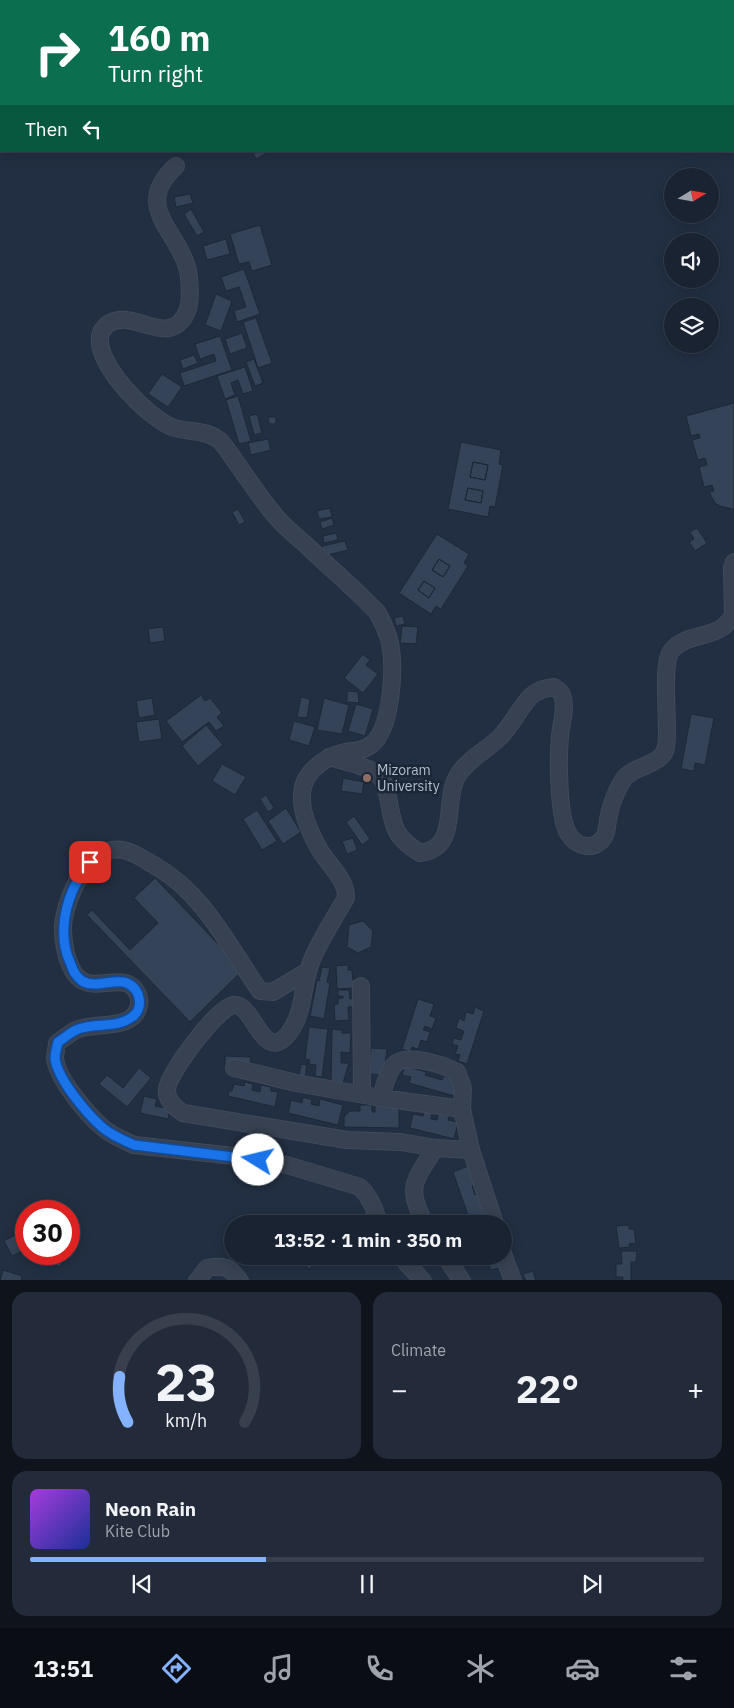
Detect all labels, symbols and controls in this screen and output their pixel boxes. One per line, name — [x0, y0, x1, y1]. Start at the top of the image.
text: 160 m — [108, 15, 211, 61]
icon: right — [25, 20, 90, 85]
text: Turn right — [108, 59, 203, 88]
icon: left — [78, 115, 106, 143]
text: Then — [25, 117, 68, 141]
north arrow — [664, 168, 719, 222]
map controls — [664, 168, 719, 353]
button: sound — [664, 233, 719, 288]
button: layers — [664, 298, 719, 353]
place label: Mizoram University — [377, 761, 440, 795]
marker: Mizoram University — [361, 772, 373, 784]
pin — [69, 841, 111, 883]
icon: arrive — [76, 848, 104, 876]
position arrow — [231, 1133, 283, 1185]
speed limit sign: 30 — [15, 1200, 80, 1265]
text: 13:52 · 1 min · 350 m — [274, 1228, 462, 1252]
text: Climate — [391, 1340, 446, 1360]
text: 23 — [155, 1348, 218, 1415]
text: 22° — [516, 1364, 579, 1413]
text: − — [391, 1371, 408, 1408]
text: + — [687, 1371, 704, 1408]
text: km/h — [166, 1409, 208, 1432]
text: Neon Rain — [105, 1497, 196, 1521]
text: Kite Club — [105, 1521, 170, 1541]
icon: previous — [128, 1570, 156, 1598]
icon: pause — [353, 1570, 381, 1598]
icon: next — [578, 1570, 606, 1598]
icon: directions — [159, 1651, 194, 1686]
icon: music — [261, 1651, 296, 1686]
icon: phone — [362, 1651, 397, 1686]
icon: climate — [463, 1651, 498, 1686]
icon: car — [565, 1651, 600, 1686]
icon: filters — [666, 1651, 701, 1686]
text: 13:51 — [33, 1654, 93, 1683]

